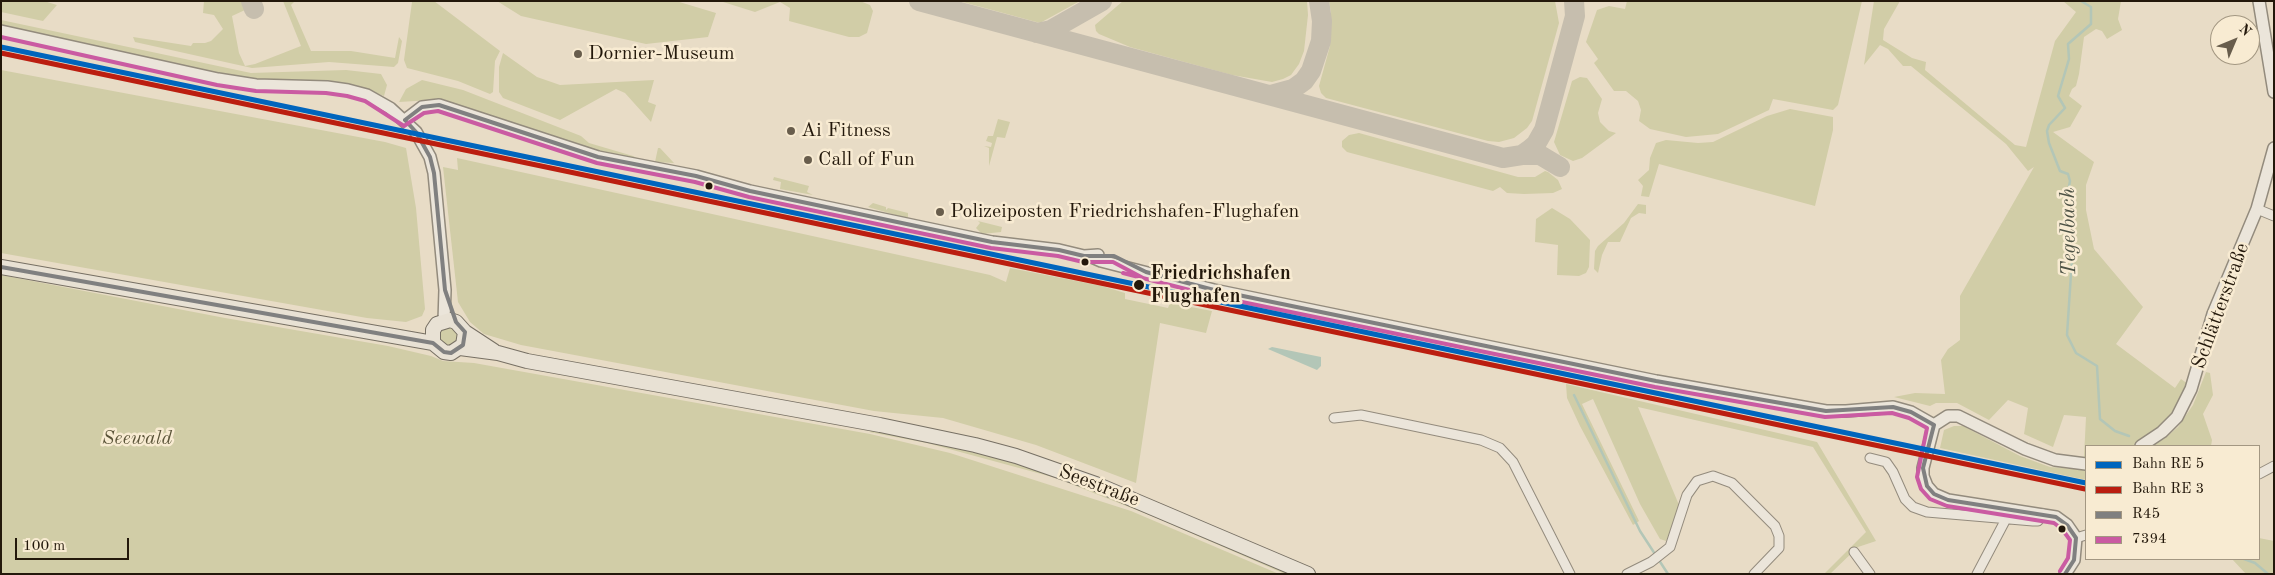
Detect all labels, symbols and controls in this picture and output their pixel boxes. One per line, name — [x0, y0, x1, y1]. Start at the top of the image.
north arrow — [2210, 15, 2260, 65]
text: N — [2236, 21, 2254, 39]
place label: Dornier-Museum — [588, 42, 735, 66]
marker: Dornier-Museum — [572, 48, 584, 60]
place label: Ai Fitness — [801, 119, 891, 143]
marker: Ai Fitness — [785, 125, 797, 137]
place label: Call of Fun — [818, 148, 915, 172]
marker: Call of Fun — [802, 154, 814, 166]
unlabelled marker — [704, 181, 714, 191]
water label: Tegelbach — [2056, 187, 2082, 277]
place label: Polizeiposten Friedrichshafen-Flughafen — [950, 200, 1299, 224]
marker: Polizeiposten Friedrichshafen-Flughafen — [934, 206, 946, 218]
street label: Schlätterstraße — [2187, 240, 2255, 372]
unlabelled marker — [1080, 257, 1090, 267]
place label: Friedrichshafen Flughafen — [1150, 262, 1291, 309]
marker: Friedrichshafen Flughafen — [1132, 278, 1146, 292]
park label: Seewald — [102, 427, 172, 451]
legend — [2085, 445, 2260, 560]
text: Bahn RE 5 — [2132, 457, 2204, 472]
street label: Seestraße — [1055, 460, 1143, 512]
text: Bahn RE 3 — [2132, 482, 2204, 497]
text: R45 — [2132, 507, 2160, 522]
unlabelled marker — [2057, 524, 2067, 534]
scale bar — [18, 528, 131, 560]
text: 7394 — [2132, 532, 2167, 547]
text: 100 m — [23, 539, 65, 554]

